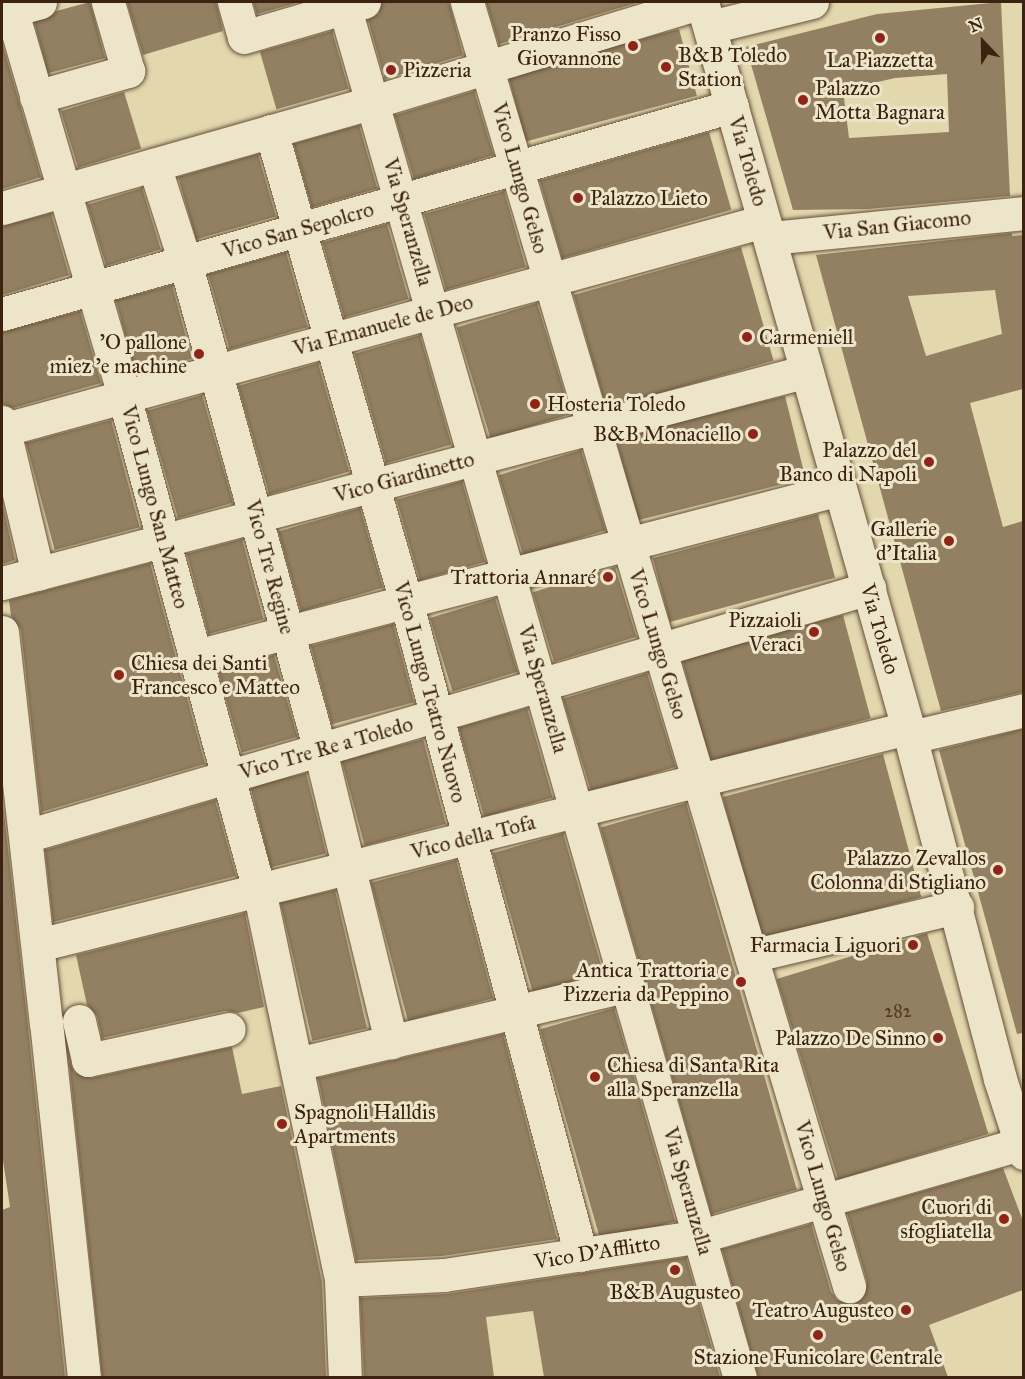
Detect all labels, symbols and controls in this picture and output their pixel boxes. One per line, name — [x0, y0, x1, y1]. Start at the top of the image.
north arrow — [953, 12, 1013, 72]
text: N — [966, 13, 986, 36]
place label: Pranzo Fisso Giovannone — [510, 21, 621, 71]
marker: La Piazzetta — [873, 31, 887, 45]
marker: Pranzo Fisso Giovannone — [626, 39, 640, 53]
place label: B&B Toledo Station — [678, 42, 787, 92]
place label: La Piazzetta — [826, 47, 934, 73]
place label: Pizzeria — [403, 57, 471, 83]
marker: B&B Toledo Station — [659, 60, 673, 74]
marker: Pizzeria — [384, 63, 398, 77]
place label: Palazzo Motta Bagnara — [815, 75, 945, 125]
marker: Palazzo Motta Bagnara — [796, 93, 810, 107]
street label: Vico Lungo Gelso — [486, 100, 554, 256]
street label: Via Toledo — [723, 113, 773, 209]
street label: Via Speranzella — [378, 155, 438, 289]
place label: Palazzo Lieto — [590, 185, 708, 211]
marker: Palazzo Lieto — [571, 191, 585, 205]
street label: Vico San Sepolcro — [219, 196, 377, 264]
street label: Via San Giacomo — [822, 205, 972, 245]
street label: Via Emanuele de Deo — [290, 289, 476, 361]
place label: Carmeniell — [759, 324, 854, 350]
place label: 'O pallone miez 'e machine — [50, 329, 187, 379]
marker: Carmeniell — [740, 330, 754, 344]
marker: 'O pallone miez 'e machine — [192, 347, 206, 361]
place label: Hosteria Toledo — [547, 391, 685, 417]
marker: Hosteria Toledo — [528, 397, 542, 411]
street label: Vico Lungo San Matteo — [116, 403, 194, 611]
place label: B&B Monaciello — [593, 421, 741, 447]
marker: B&B Monaciello — [746, 427, 760, 441]
place label: Palazzo del Banco di Napoli — [779, 437, 917, 487]
street label: Vico Giardinetto — [331, 446, 477, 508]
marker: Palazzo del Banco di Napoli — [922, 455, 936, 469]
street label: Vico Tre Regine — [240, 497, 300, 637]
place label: Gallerie d'Italia — [870, 516, 937, 566]
marker: Gallerie d'Italia — [942, 534, 956, 548]
place label: Trattoria Annaré — [451, 564, 596, 590]
street label: Vico Lungo Gelso — [623, 566, 693, 722]
marker: Trattoria Annaré — [601, 570, 615, 584]
street label: Vico Lungo Teatro Nuovo — [388, 579, 472, 805]
street label: Via Toledo — [855, 581, 905, 677]
place label: Pizzaioli Veraci — [728, 607, 802, 657]
street label: Via Speranzella — [513, 622, 573, 756]
marker: Pizzaioli Veraci — [807, 625, 821, 639]
place label: Chiesa dei Santi Francesco e Matteo — [131, 650, 300, 700]
marker: Chiesa dei Santi Francesco e Matteo — [112, 668, 126, 682]
street label: Vico Tre Re a Toledo — [236, 711, 416, 785]
street label: Vico della Tofa — [408, 809, 538, 865]
place label: Palazzo Zevallos Colonna di Stigliano — [810, 845, 986, 895]
marker: Palazzo Zevallos Colonna di Stigliano — [991, 863, 1005, 877]
place label: Farmacia Liguori — [750, 932, 901, 958]
marker: Farmacia Liguori — [906, 938, 920, 952]
place label: Antica Trattoria e Pizzeria da Peppino — [563, 957, 729, 1007]
marker: Antica Trattoria e Pizzeria da Peppino — [734, 975, 748, 989]
house number: 282 — [884, 1000, 912, 1022]
place label: Palazzo De Sinno — [775, 1025, 926, 1051]
marker: Palazzo De Sinno — [931, 1031, 945, 1045]
place label: Chiesa di Santa Rita alla Speranzella — [607, 1052, 779, 1102]
marker: Chiesa di Santa Rita alla Speranzella — [588, 1070, 602, 1084]
place label: Spagnoli Halldis Apartments — [294, 1099, 436, 1149]
marker: Spagnoli Halldis Apartments — [275, 1117, 289, 1131]
street label: Vico Lungo Gelso — [789, 1118, 857, 1274]
street label: Via Speranzella — [658, 1124, 718, 1258]
place label: Cuori di sfogliatella — [900, 1194, 992, 1244]
marker: Cuori di sfogliatella — [997, 1212, 1011, 1226]
street label: Vico D'Afflitto — [532, 1230, 662, 1274]
marker: B&B Augusteo — [668, 1263, 682, 1277]
place label: B&B Augusteo — [610, 1279, 740, 1305]
place label: Teatro Augusteo — [752, 1297, 894, 1323]
marker: Teatro Augusteo — [899, 1303, 913, 1317]
marker: Stazione Funicolare Centrale — [811, 1328, 825, 1342]
place label: Stazione Funicolare Centrale — [694, 1344, 942, 1370]

